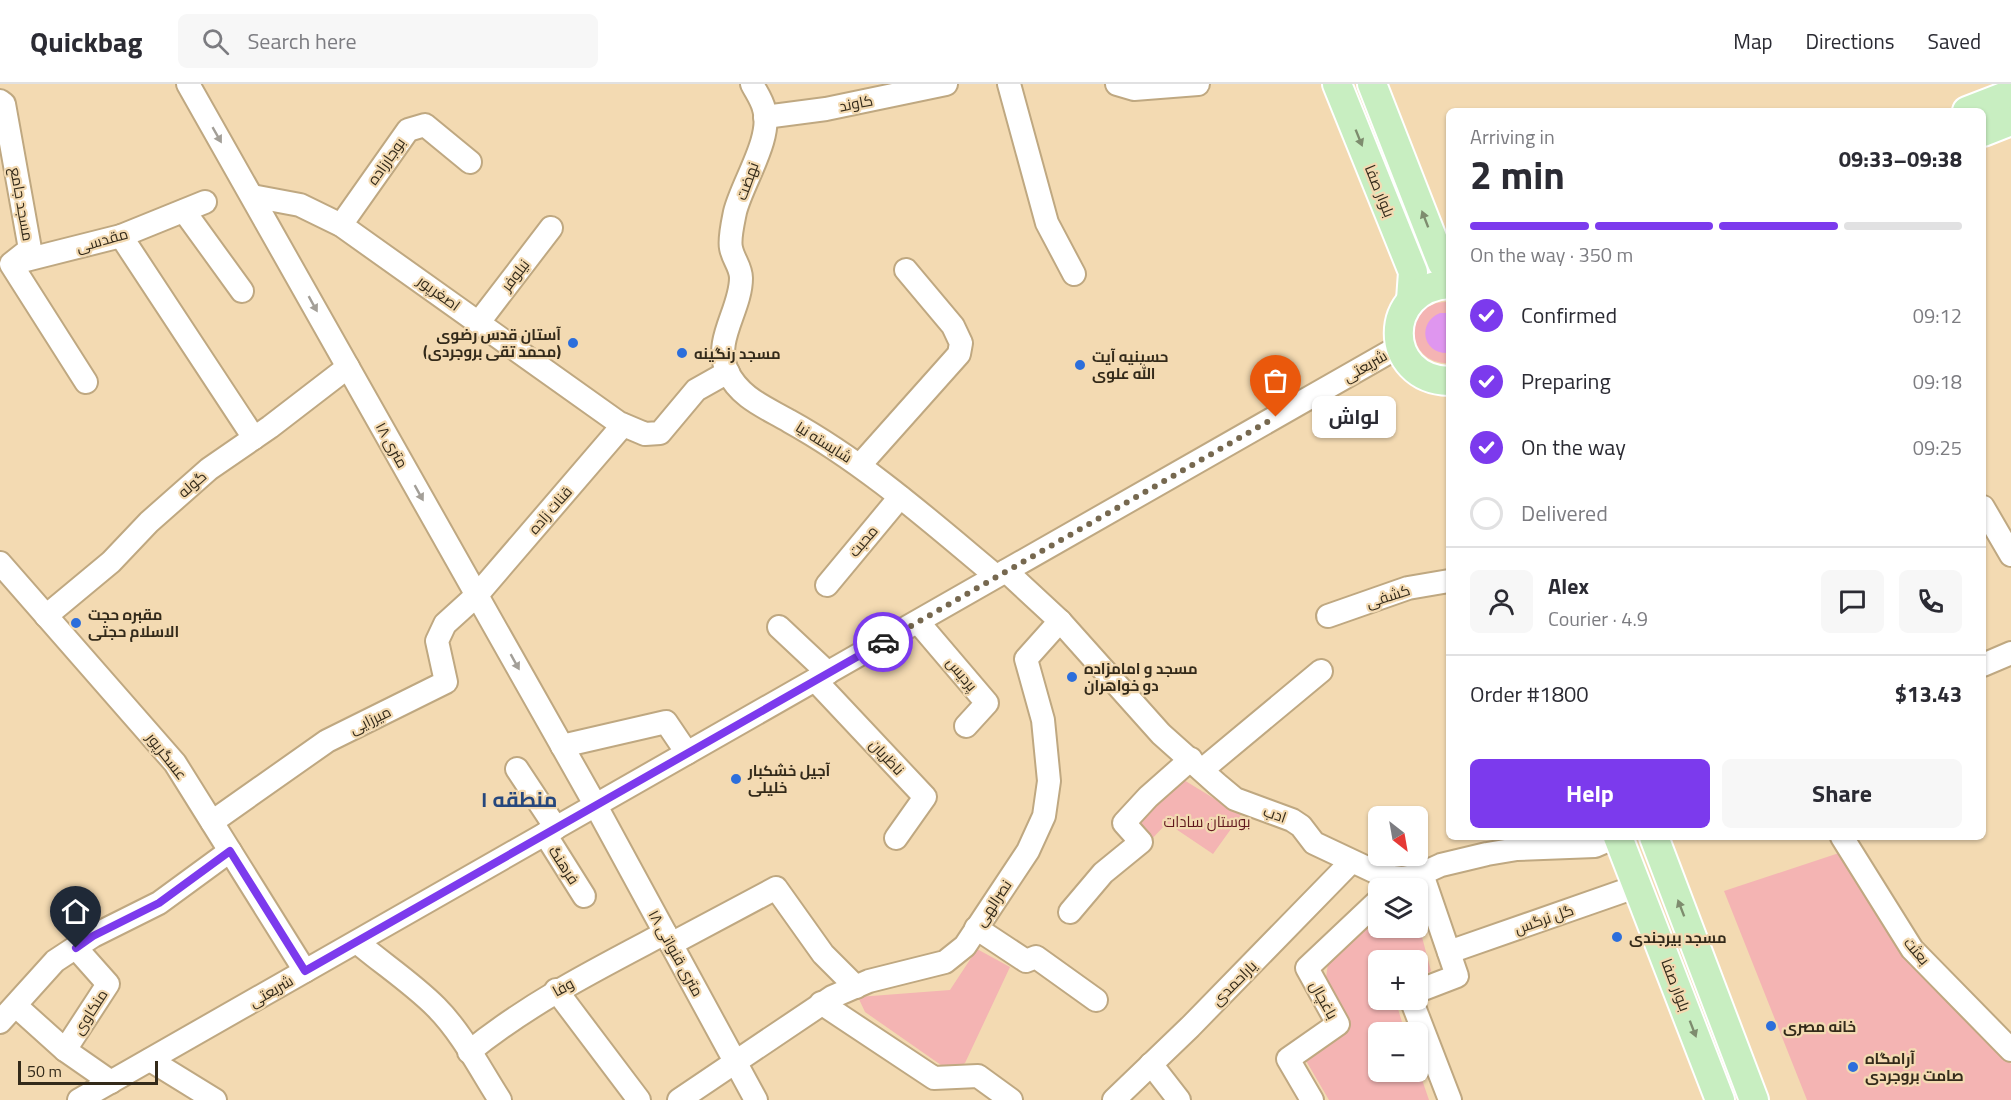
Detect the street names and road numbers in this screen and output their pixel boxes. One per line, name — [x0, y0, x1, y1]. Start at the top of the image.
street label: کاوند — [837, 88, 875, 118]
street label: بوجارزاده — [361, 133, 411, 189]
street label: نهضت — [730, 159, 764, 203]
street label: بلوار صفا — [1359, 161, 1401, 221]
street label: مسجد جامع — [4, 165, 40, 243]
street label: مقدسی — [73, 222, 131, 258]
street label: نیلوفر — [494, 254, 535, 297]
street label: اصغرپور — [412, 269, 465, 316]
street label: شریعتی — [1339, 344, 1391, 388]
street label: شایسته نیا — [791, 416, 857, 468]
street label: ۱۸ متری — [370, 418, 414, 472]
street label: گوله — [173, 465, 211, 503]
street label: قنات زاده — [523, 481, 577, 539]
street label: محبت — [843, 520, 883, 562]
street label: کشفی — [1363, 578, 1413, 614]
street label: پردیس — [941, 652, 983, 696]
street label: میرزایی — [345, 700, 395, 740]
street label: عسگرپور — [140, 727, 193, 785]
street label: ناظریان — [864, 734, 910, 780]
street label: ادب — [1260, 799, 1290, 829]
street label: فرهنگ — [543, 841, 585, 889]
street label: نصرالهی — [969, 875, 1017, 931]
street label: گل نرگس — [1511, 898, 1577, 940]
street label: ۱۸ متری قنواتی — [643, 905, 709, 1001]
street label: بعثت — [1898, 932, 1936, 970]
street label: یاراحمدی — [1206, 955, 1262, 1011]
street label: بلوار صفا — [1655, 955, 1697, 1015]
street label: شریعتی — [245, 969, 297, 1013]
street label: وفا — [548, 972, 578, 1002]
street label: باغچال — [1304, 977, 1344, 1023]
street label: منکاوی — [67, 985, 113, 1039]

